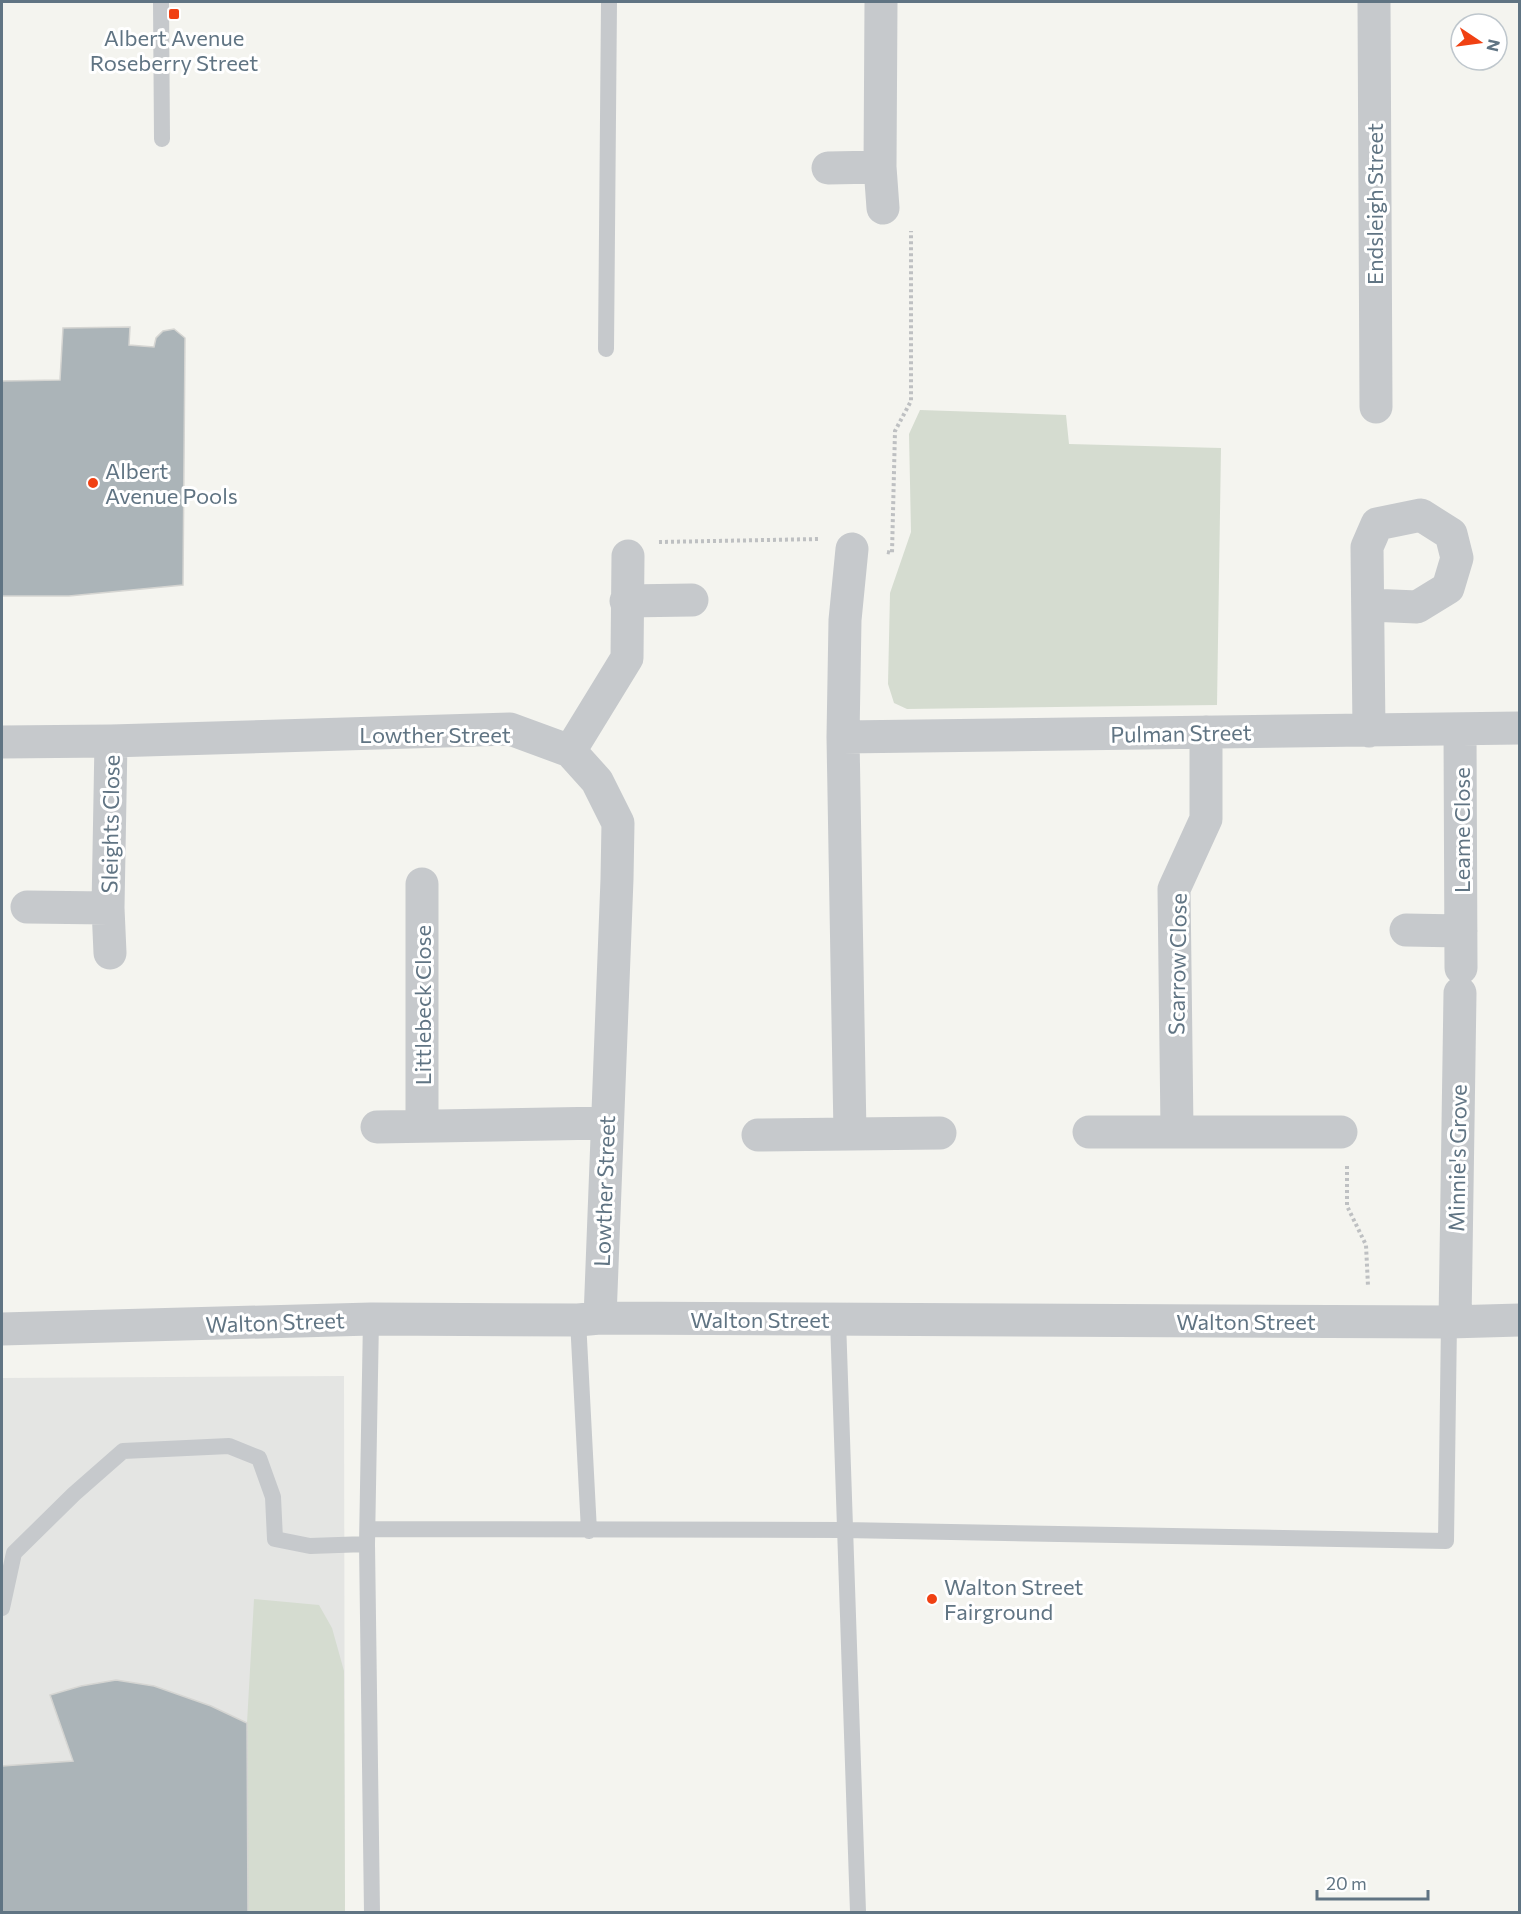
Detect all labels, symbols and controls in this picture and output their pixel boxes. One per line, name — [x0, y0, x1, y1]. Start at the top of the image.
marker: Albert Avenue Roseberry Street — [167, 7, 181, 21]
north arrow — [1449, 12, 1509, 72]
place label: Albert Avenue Roseberry Street — [90, 24, 258, 76]
text: N — [1483, 38, 1505, 53]
street label: Endsleigh Street — [1361, 123, 1388, 285]
place label: Albert Avenue Pools — [105, 457, 238, 509]
marker: Albert Avenue Pools — [86, 476, 100, 490]
street label: Pulman Street — [1110, 718, 1252, 748]
street label: Lowther Street — [359, 721, 511, 748]
street label: Sleights Close — [95, 754, 125, 894]
street label: Leame Close — [1448, 767, 1475, 893]
street label: Scarrow Close — [1162, 893, 1192, 1035]
street label: Littlebeck Close — [409, 925, 436, 1085]
street label: Minnie's Grove — [1442, 1084, 1472, 1232]
street label: Lowther Street — [588, 1115, 620, 1267]
street label: Walton Street — [205, 1306, 345, 1338]
street label: Walton Street — [690, 1306, 830, 1333]
street label: Walton Street — [1176, 1308, 1316, 1335]
place label: Walton Street Fairground — [944, 1573, 1083, 1625]
marker: Walton Street Fairground — [925, 1592, 939, 1606]
scale bar — [1317, 1863, 1428, 1901]
text: 20 m — [1326, 1872, 1367, 1894]

